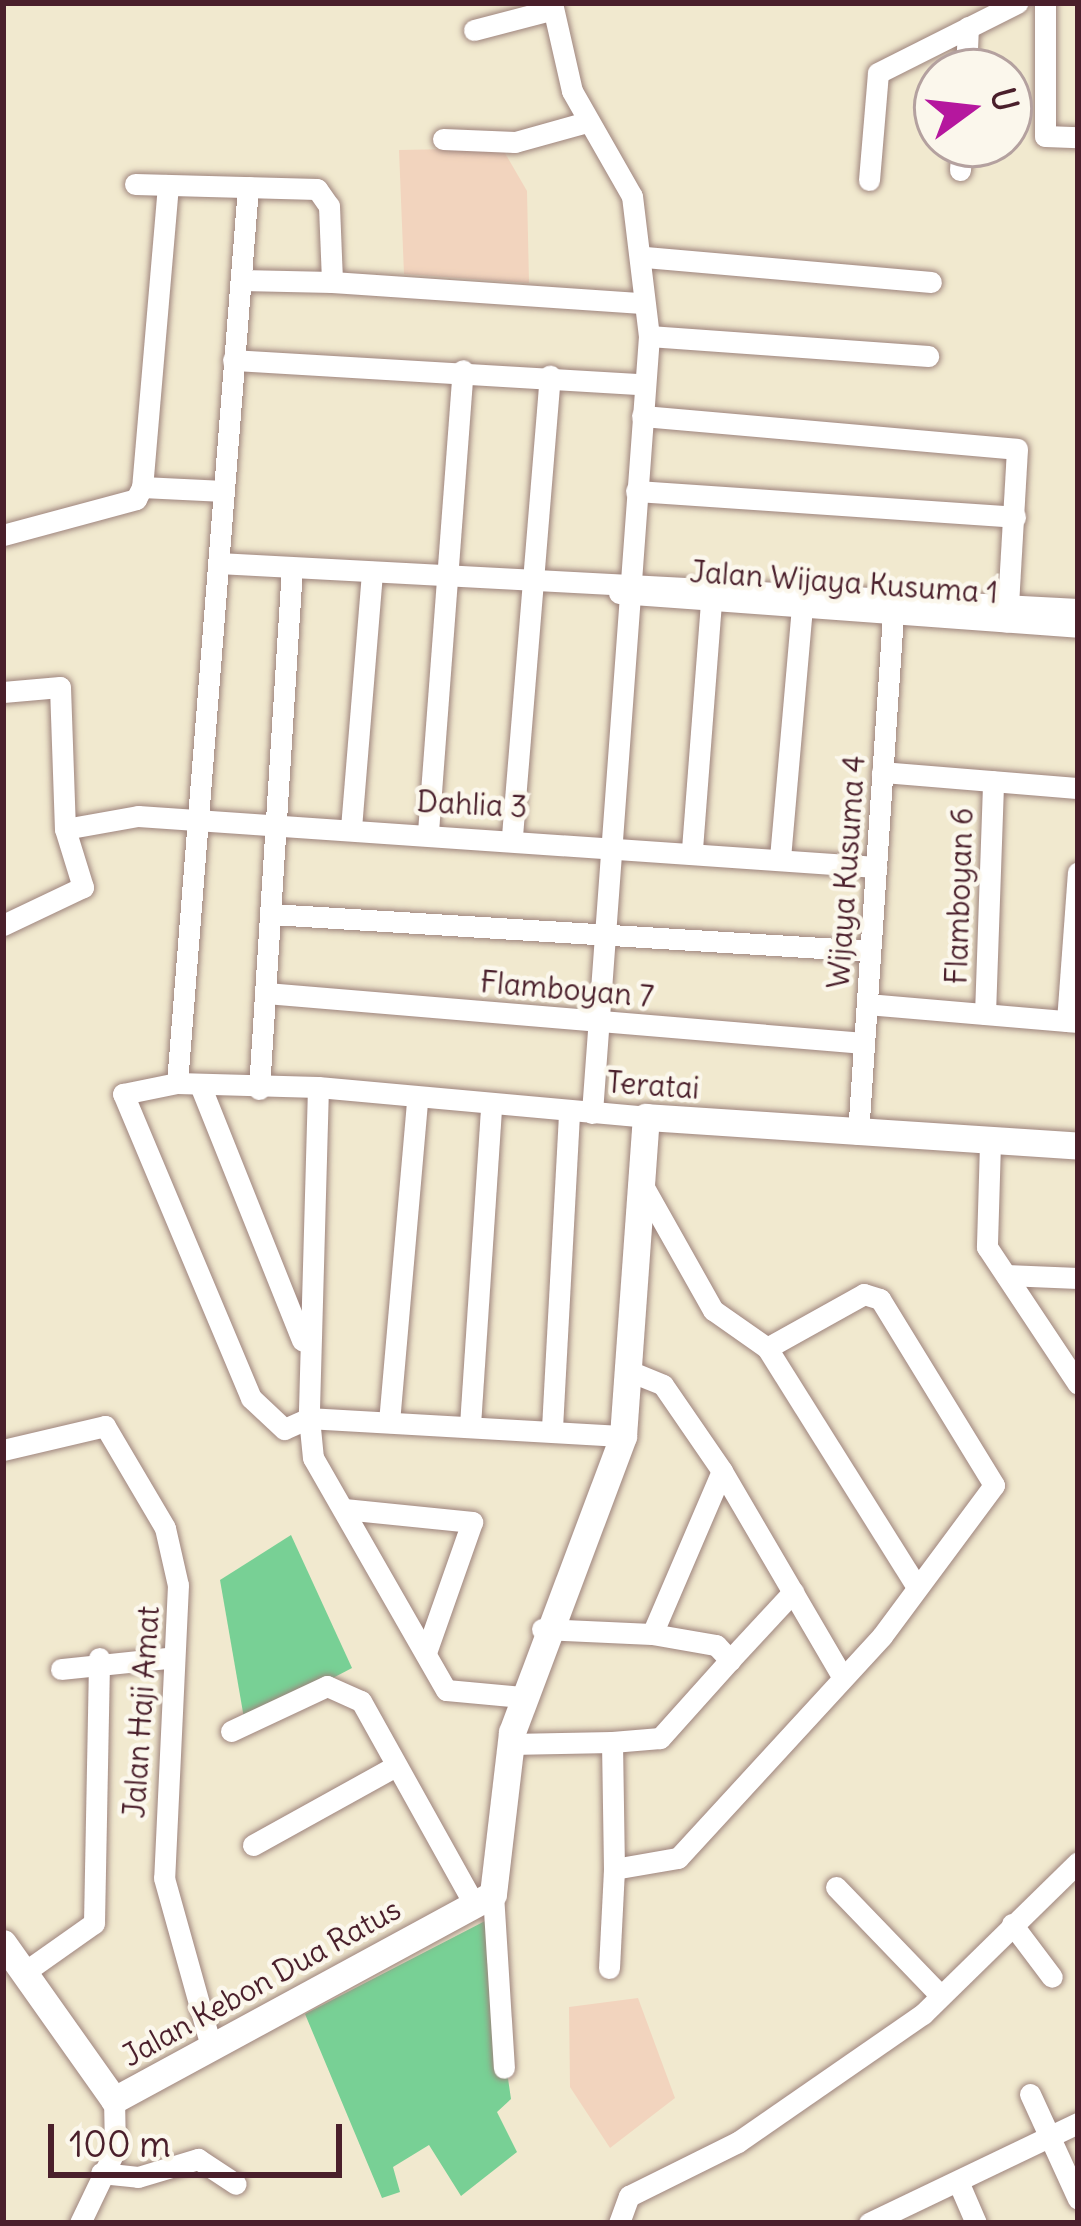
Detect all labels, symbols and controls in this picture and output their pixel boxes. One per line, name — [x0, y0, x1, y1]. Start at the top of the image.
north arrow — [913, 48, 1033, 168]
text: U — [982, 83, 1028, 116]
street label: Jalan Wijaya Kusuma 1 — [689, 553, 999, 611]
street label: Wijaya Kusuma 4 — [820, 754, 872, 990]
street label: Dahlia 3 — [416, 783, 528, 825]
street label: Flamboyan 6 — [938, 807, 980, 985]
street label: Flamboyan 7 — [479, 963, 655, 1015]
street label: Teratai — [605, 1064, 701, 1106]
street label: Jalan Haji Amat — [116, 1605, 166, 1819]
street label: Jalan Kebon Dua Ratus — [115, 1890, 407, 2074]
scale bar — [54, 2100, 348, 2174]
text: 100 m — [69, 2122, 171, 2167]

